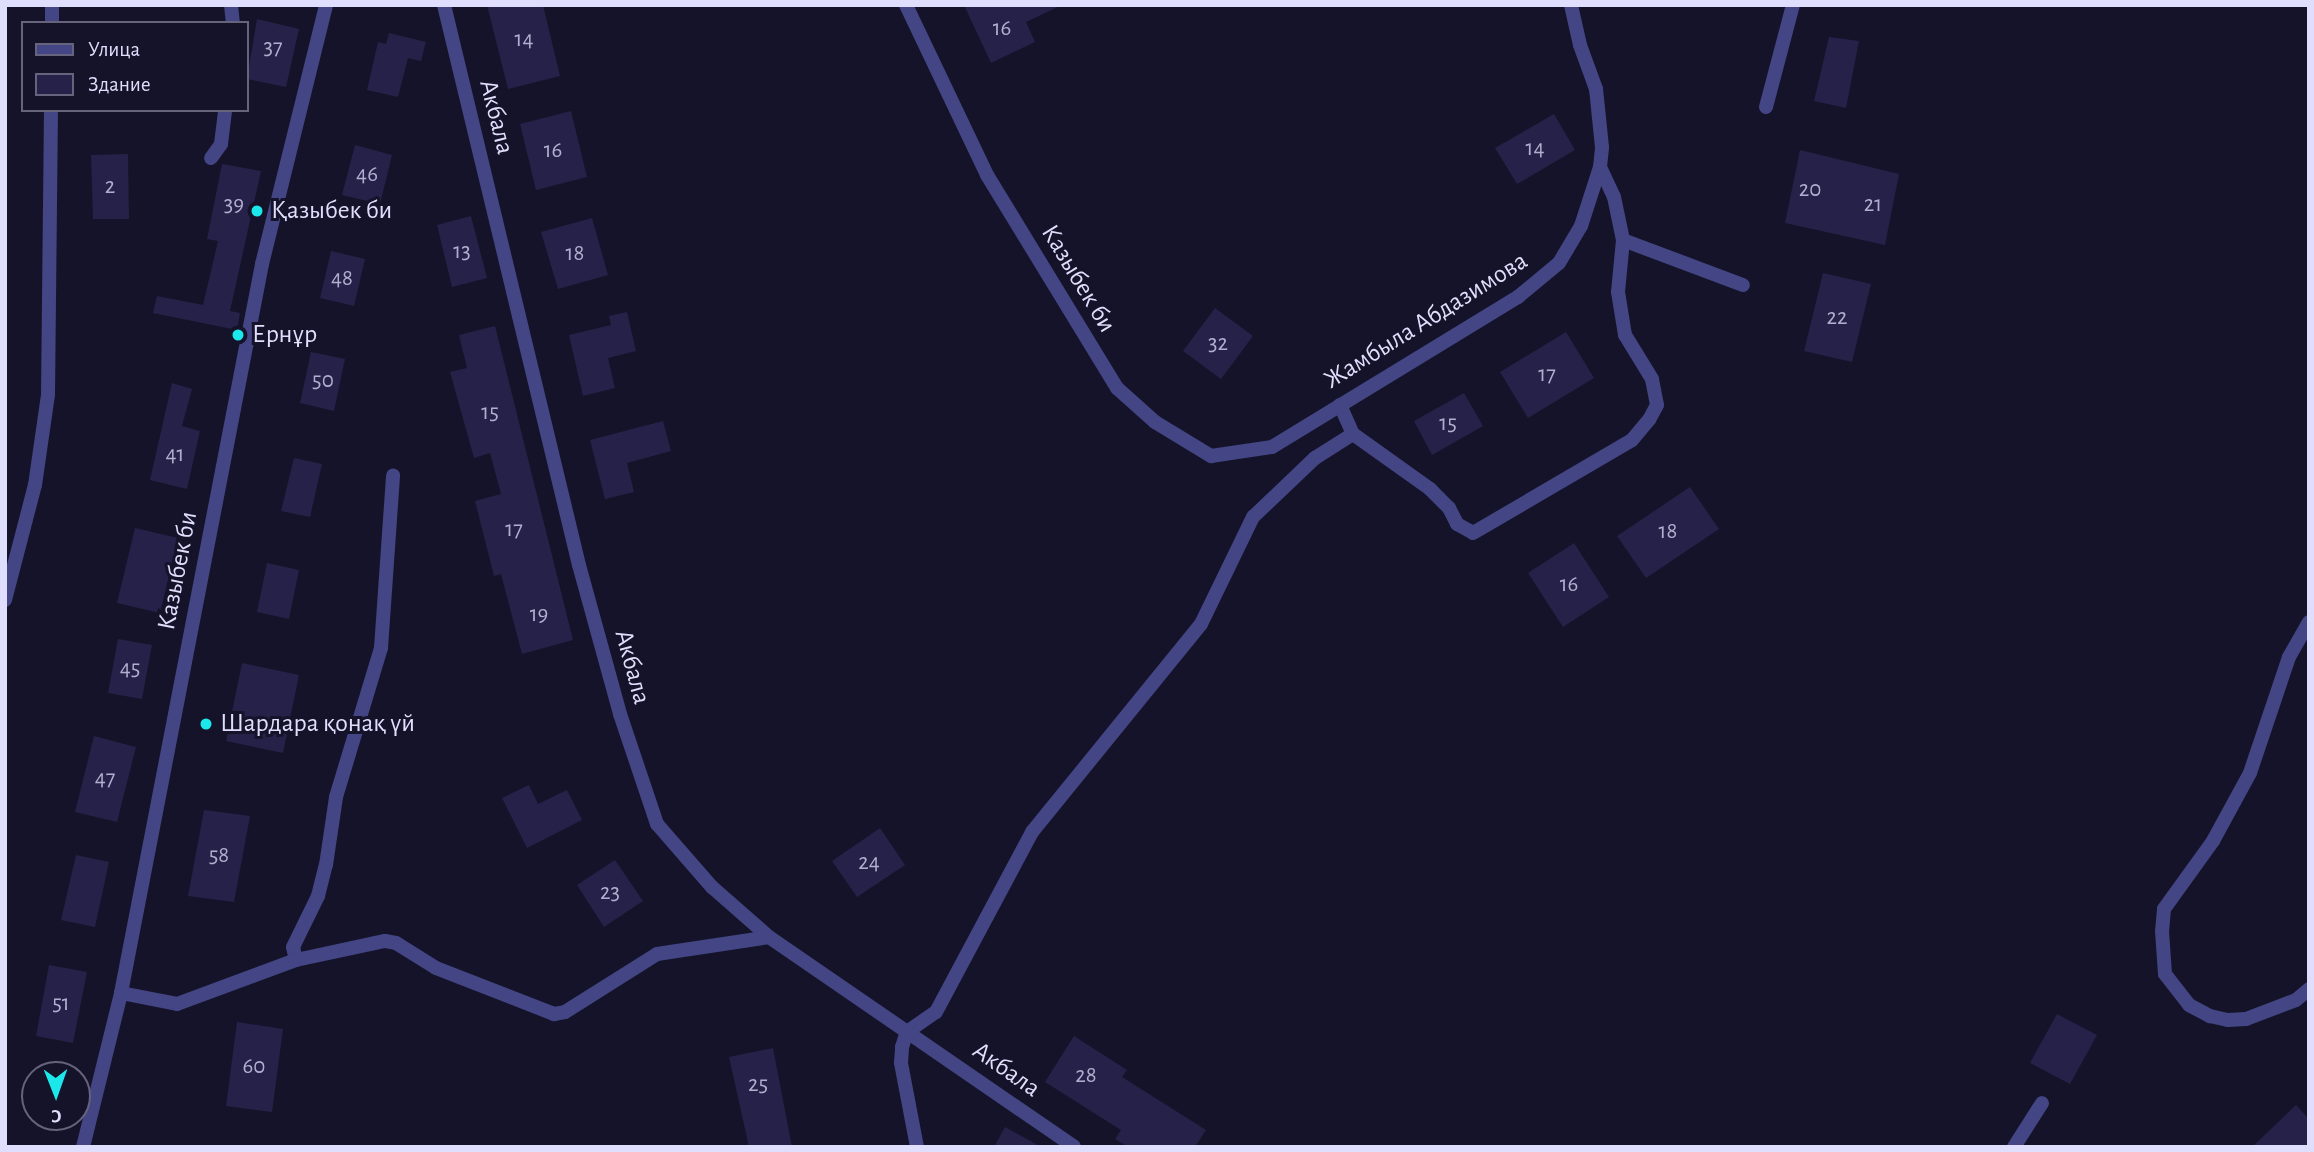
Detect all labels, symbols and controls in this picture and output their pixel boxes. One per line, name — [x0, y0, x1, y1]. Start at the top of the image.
house number: 16 — [993, 15, 1011, 43]
legend — [21, 21, 248, 112]
house number: 14 — [515, 26, 533, 54]
house number: 37 — [263, 34, 283, 62]
text: Улица — [88, 39, 140, 60]
text: Здание — [88, 74, 151, 95]
street label: Акбала — [472, 76, 520, 158]
house number: 14 — [1526, 135, 1544, 163]
house number: 16 — [544, 137, 562, 165]
house number: 46 — [356, 161, 378, 189]
house number: 2 — [105, 173, 115, 201]
house number: 20 — [1799, 176, 1821, 204]
house number: 39 — [224, 191, 244, 219]
house number: 21 — [1864, 191, 1882, 219]
place label: Қазыбек би — [271, 195, 392, 227]
marker: Қазыбек би — [249, 203, 265, 219]
street label: Казыбек би — [1034, 219, 1122, 339]
house number: 13 — [453, 238, 471, 266]
house number: 18 — [566, 240, 584, 268]
street label: Жамбыла Абдазимова — [1318, 246, 1534, 396]
house number: 48 — [331, 265, 353, 293]
house number: 22 — [1827, 304, 1847, 332]
place label: Ернұр — [252, 319, 317, 351]
marker: Ернұр — [230, 327, 246, 343]
house number: 32 — [1208, 330, 1228, 358]
house number: 17 — [1538, 361, 1556, 389]
house number: 50 — [312, 367, 334, 395]
house number: 15 — [481, 399, 499, 427]
house number: 15 — [1439, 410, 1457, 438]
house number: 41 — [166, 441, 184, 469]
street label: Казыбек би — [151, 509, 205, 633]
house number: 17 — [505, 516, 523, 544]
house number: 18 — [1659, 518, 1677, 546]
house number: 16 — [1560, 571, 1578, 599]
house number: 19 — [530, 601, 548, 629]
street label: Акбала — [607, 626, 657, 708]
house number: 45 — [120, 655, 140, 683]
place label: Шардара қонақ үй — [220, 708, 415, 740]
marker: Шардара қонақ үй — [198, 716, 214, 732]
house number: 47 — [95, 765, 115, 793]
house number: 58 — [209, 842, 229, 870]
house number: 24 — [858, 849, 880, 877]
house number: 23 — [600, 879, 620, 907]
house number: 51 — [52, 990, 70, 1018]
street label: Акбала — [966, 1035, 1046, 1105]
house number: 60 — [243, 1053, 265, 1081]
north arrow — [21, 1061, 91, 1131]
house number: 28 — [1075, 1062, 1097, 1090]
house number: 25 — [748, 1071, 768, 1099]
text: С — [51, 1106, 62, 1125]

